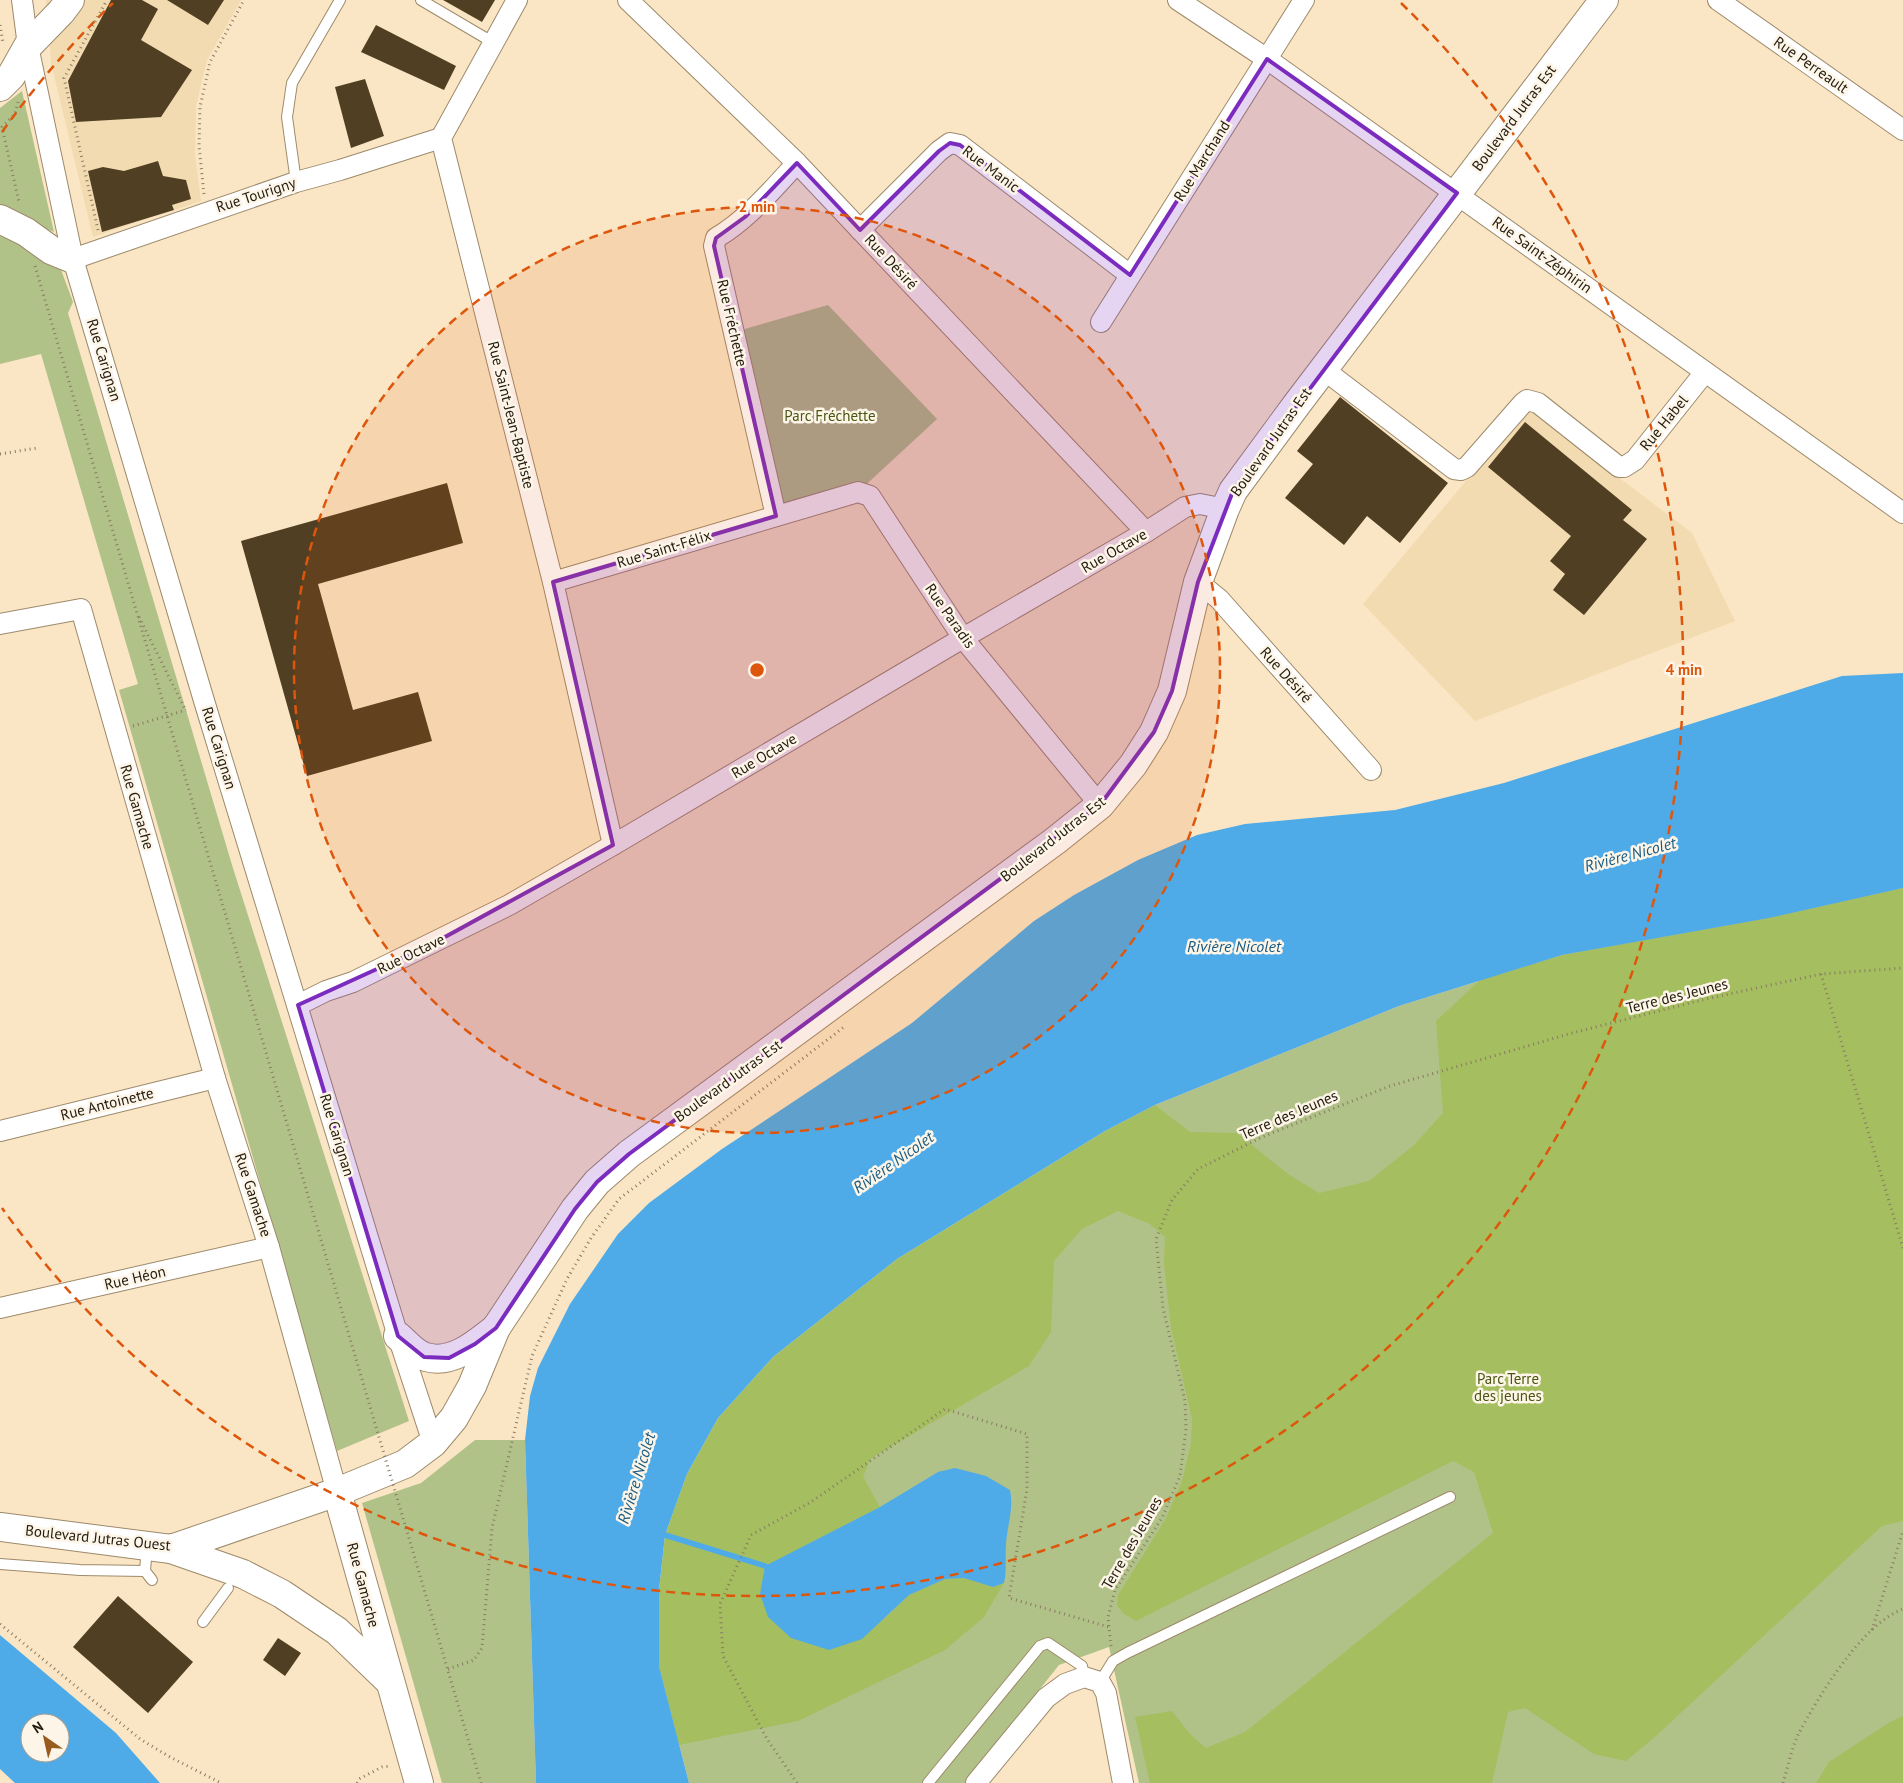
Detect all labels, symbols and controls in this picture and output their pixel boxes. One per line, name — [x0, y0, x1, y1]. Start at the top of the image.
street label: Rue Perreault — [1770, 32, 1852, 97]
street label: Boulevard Jutras Est — [1467, 61, 1560, 175]
street label: Rue Marchand — [1169, 117, 1234, 205]
street label: Rue Manic — [959, 141, 1024, 196]
street label: Rue Tourigny — [213, 173, 298, 216]
text: 2 min — [739, 197, 775, 216]
street label: Rue Saint-Zéphirin — [1489, 212, 1596, 297]
street label: Rue Désiré — [861, 230, 922, 293]
street label: Rue Fréchette — [713, 277, 752, 368]
street label: Rue Carignan — [83, 316, 126, 403]
street label: Rue Saint-Jean-Baptiste — [484, 339, 539, 491]
street label: Boulevard Jutras Est — [1226, 384, 1315, 500]
street label: Rue Habel — [1635, 391, 1692, 454]
park label: Parc Fréchette — [784, 406, 876, 425]
street label: Rue Octave — [1078, 524, 1150, 577]
street label: Rue Saint-Félix — [614, 525, 714, 572]
street label: Rue Paradis — [921, 580, 980, 652]
street label: Rue Désiré — [1256, 643, 1317, 707]
text: 4 min — [1666, 660, 1702, 679]
centre of rings — [748, 661, 766, 679]
street label: Rue Carignan — [198, 704, 241, 791]
street label: Rue Octave — [728, 729, 800, 782]
street label: Rue Gamache — [116, 762, 159, 851]
street label: Boulevard Jutras Est — [996, 792, 1109, 886]
water label: Rivière Nicolet — [1582, 832, 1679, 876]
street label: Rue Octave — [374, 929, 448, 978]
water label: Rivière Nicolet — [1187, 936, 1282, 956]
street label: Terre des Jeunes — [1624, 974, 1730, 1017]
street label: Boulevard Jutras Est — [670, 1035, 785, 1126]
street label: Rue Antoinette — [58, 1083, 155, 1124]
street label: Terre des Jeunes — [1237, 1085, 1340, 1144]
street label: Rue Carignan — [316, 1091, 359, 1178]
water label: Rivière Nicolet — [849, 1126, 938, 1197]
street label: Rue Gamache — [231, 1150, 276, 1239]
street label: Rue Héon — [102, 1261, 167, 1294]
park label: Parc Terre des jeunes — [1474, 1369, 1542, 1405]
water label: Rivière Nicolet — [613, 1429, 660, 1526]
street label: Terre des Jeunes — [1097, 1493, 1166, 1593]
street label: Boulevard Jutras Ouest — [24, 1520, 172, 1555]
street label: Rue Gamache — [343, 1540, 384, 1630]
north arrow — [20, 1713, 70, 1763]
text: N — [29, 1717, 47, 1737]

